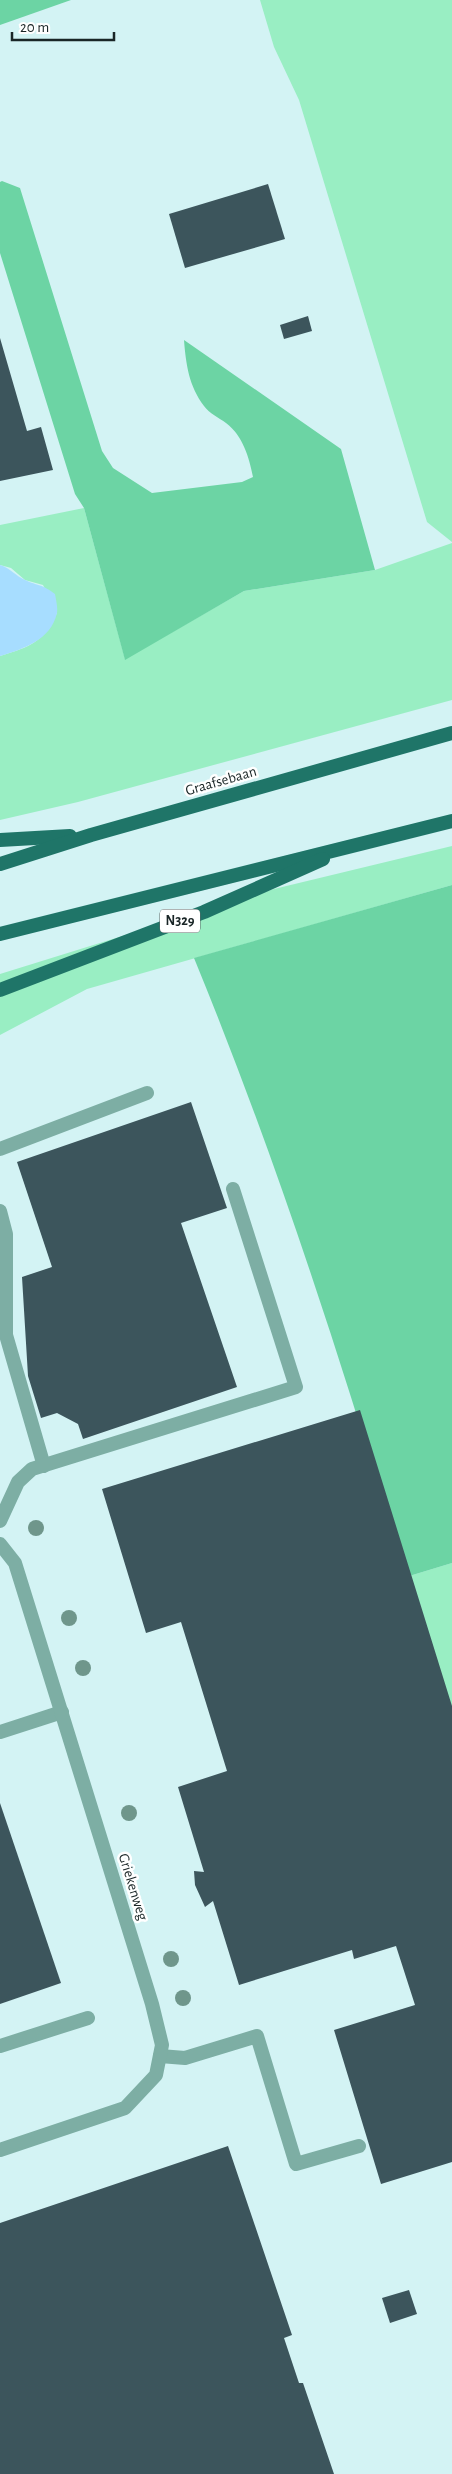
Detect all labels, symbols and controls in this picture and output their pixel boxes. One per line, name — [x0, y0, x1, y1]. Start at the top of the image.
scale bar — [12, 10, 115, 42]
text: 20 m — [20, 20, 49, 35]
street label: Graafsebaan — [184, 764, 258, 798]
road number: N329 — [160, 909, 200, 932]
street label: Griekenweg — [116, 1852, 150, 1923]

